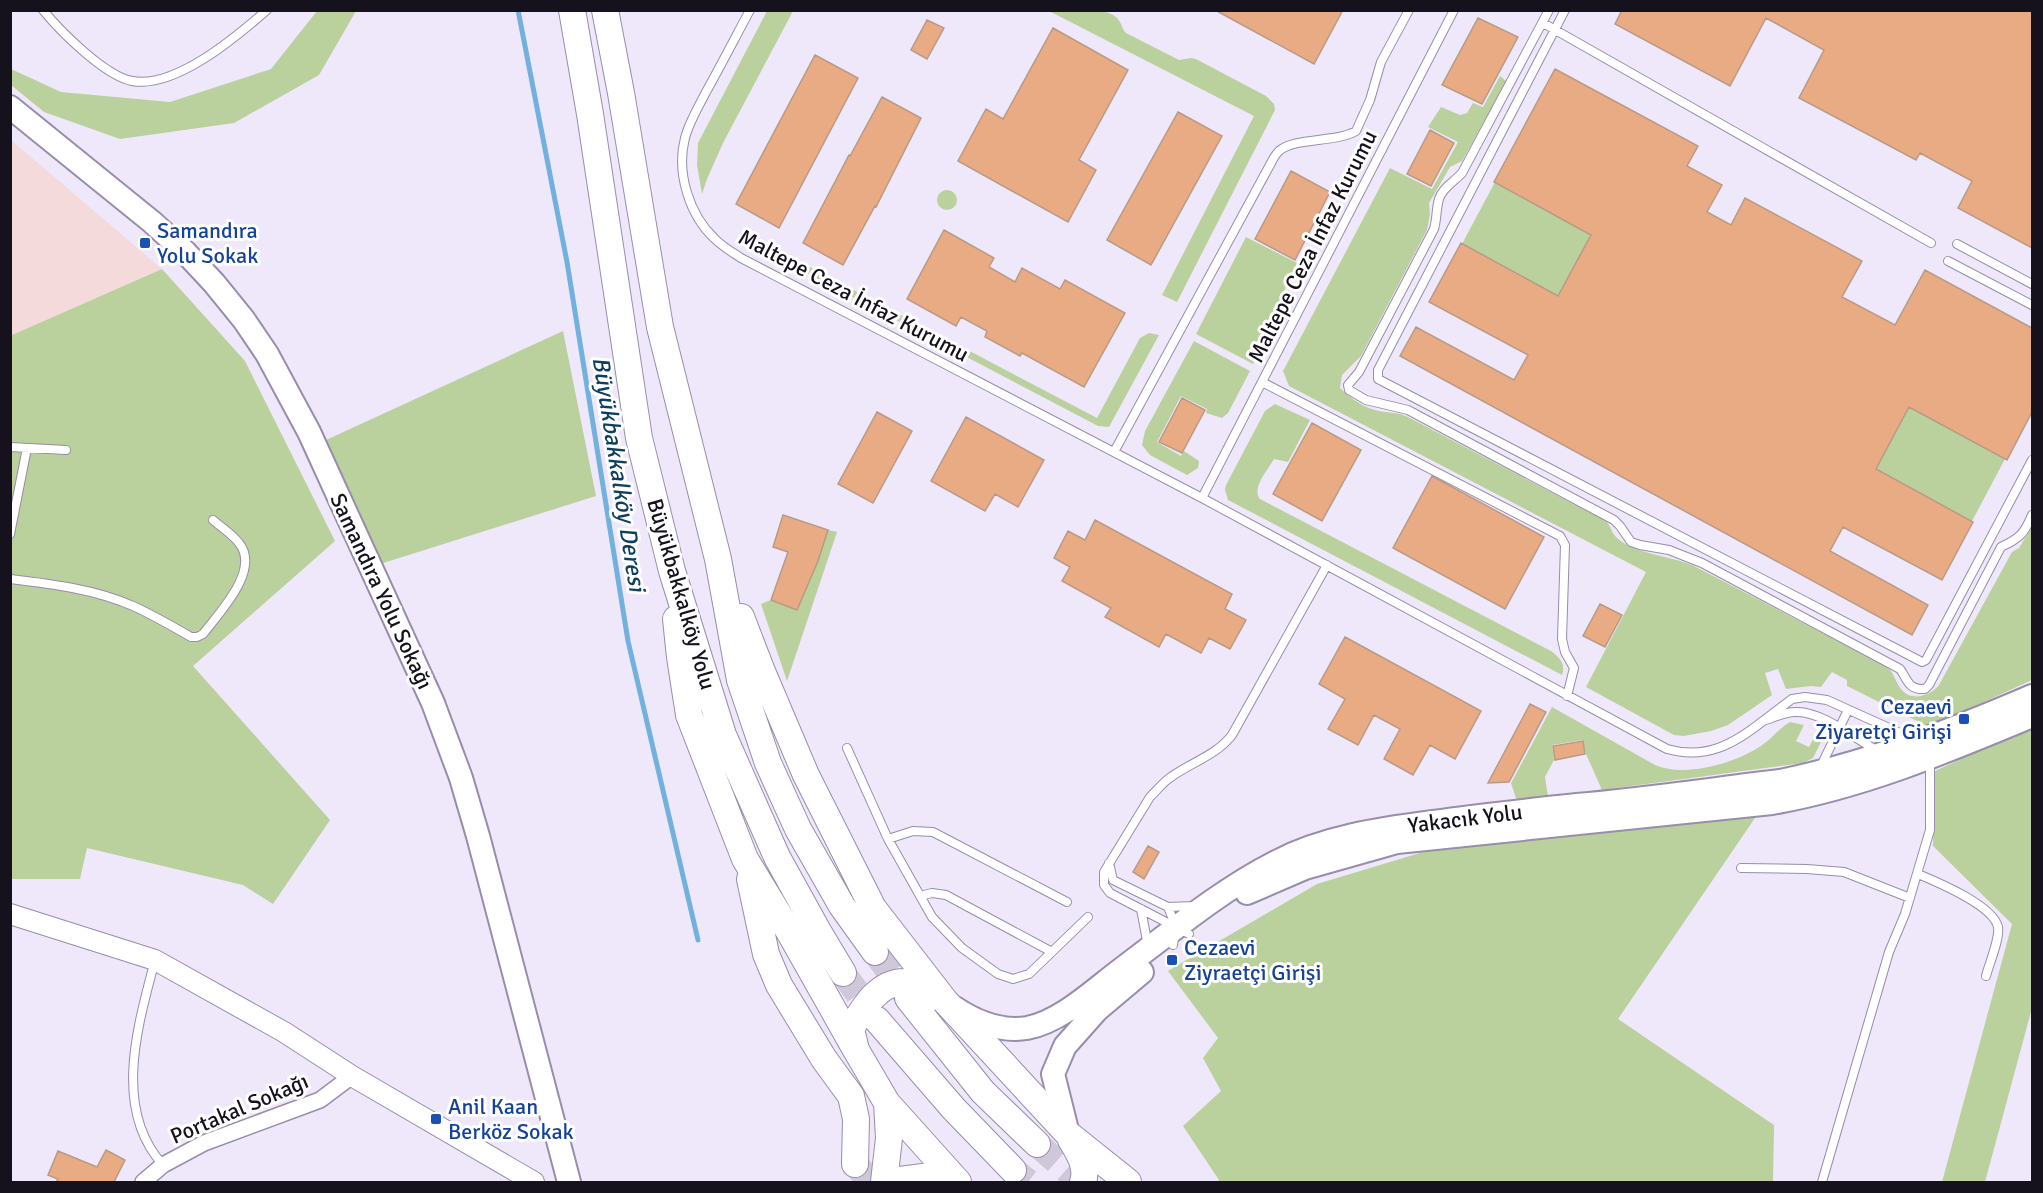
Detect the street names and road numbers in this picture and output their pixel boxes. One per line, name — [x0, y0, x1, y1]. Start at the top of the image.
street label: Maltepe Ceza İnfaz Kurumu — [1242, 126, 1383, 367]
street label: Maltepe Ceza İnfaz Kurumu — [734, 223, 974, 368]
street label: Samandıra Yolu Sokağı — [324, 489, 439, 694]
street label: Büyükbakkalköy Yolu — [641, 496, 722, 693]
street label: Yakacık Yolu — [1406, 798, 1524, 839]
street label: Portakal Sokağı — [166, 1067, 312, 1150]

